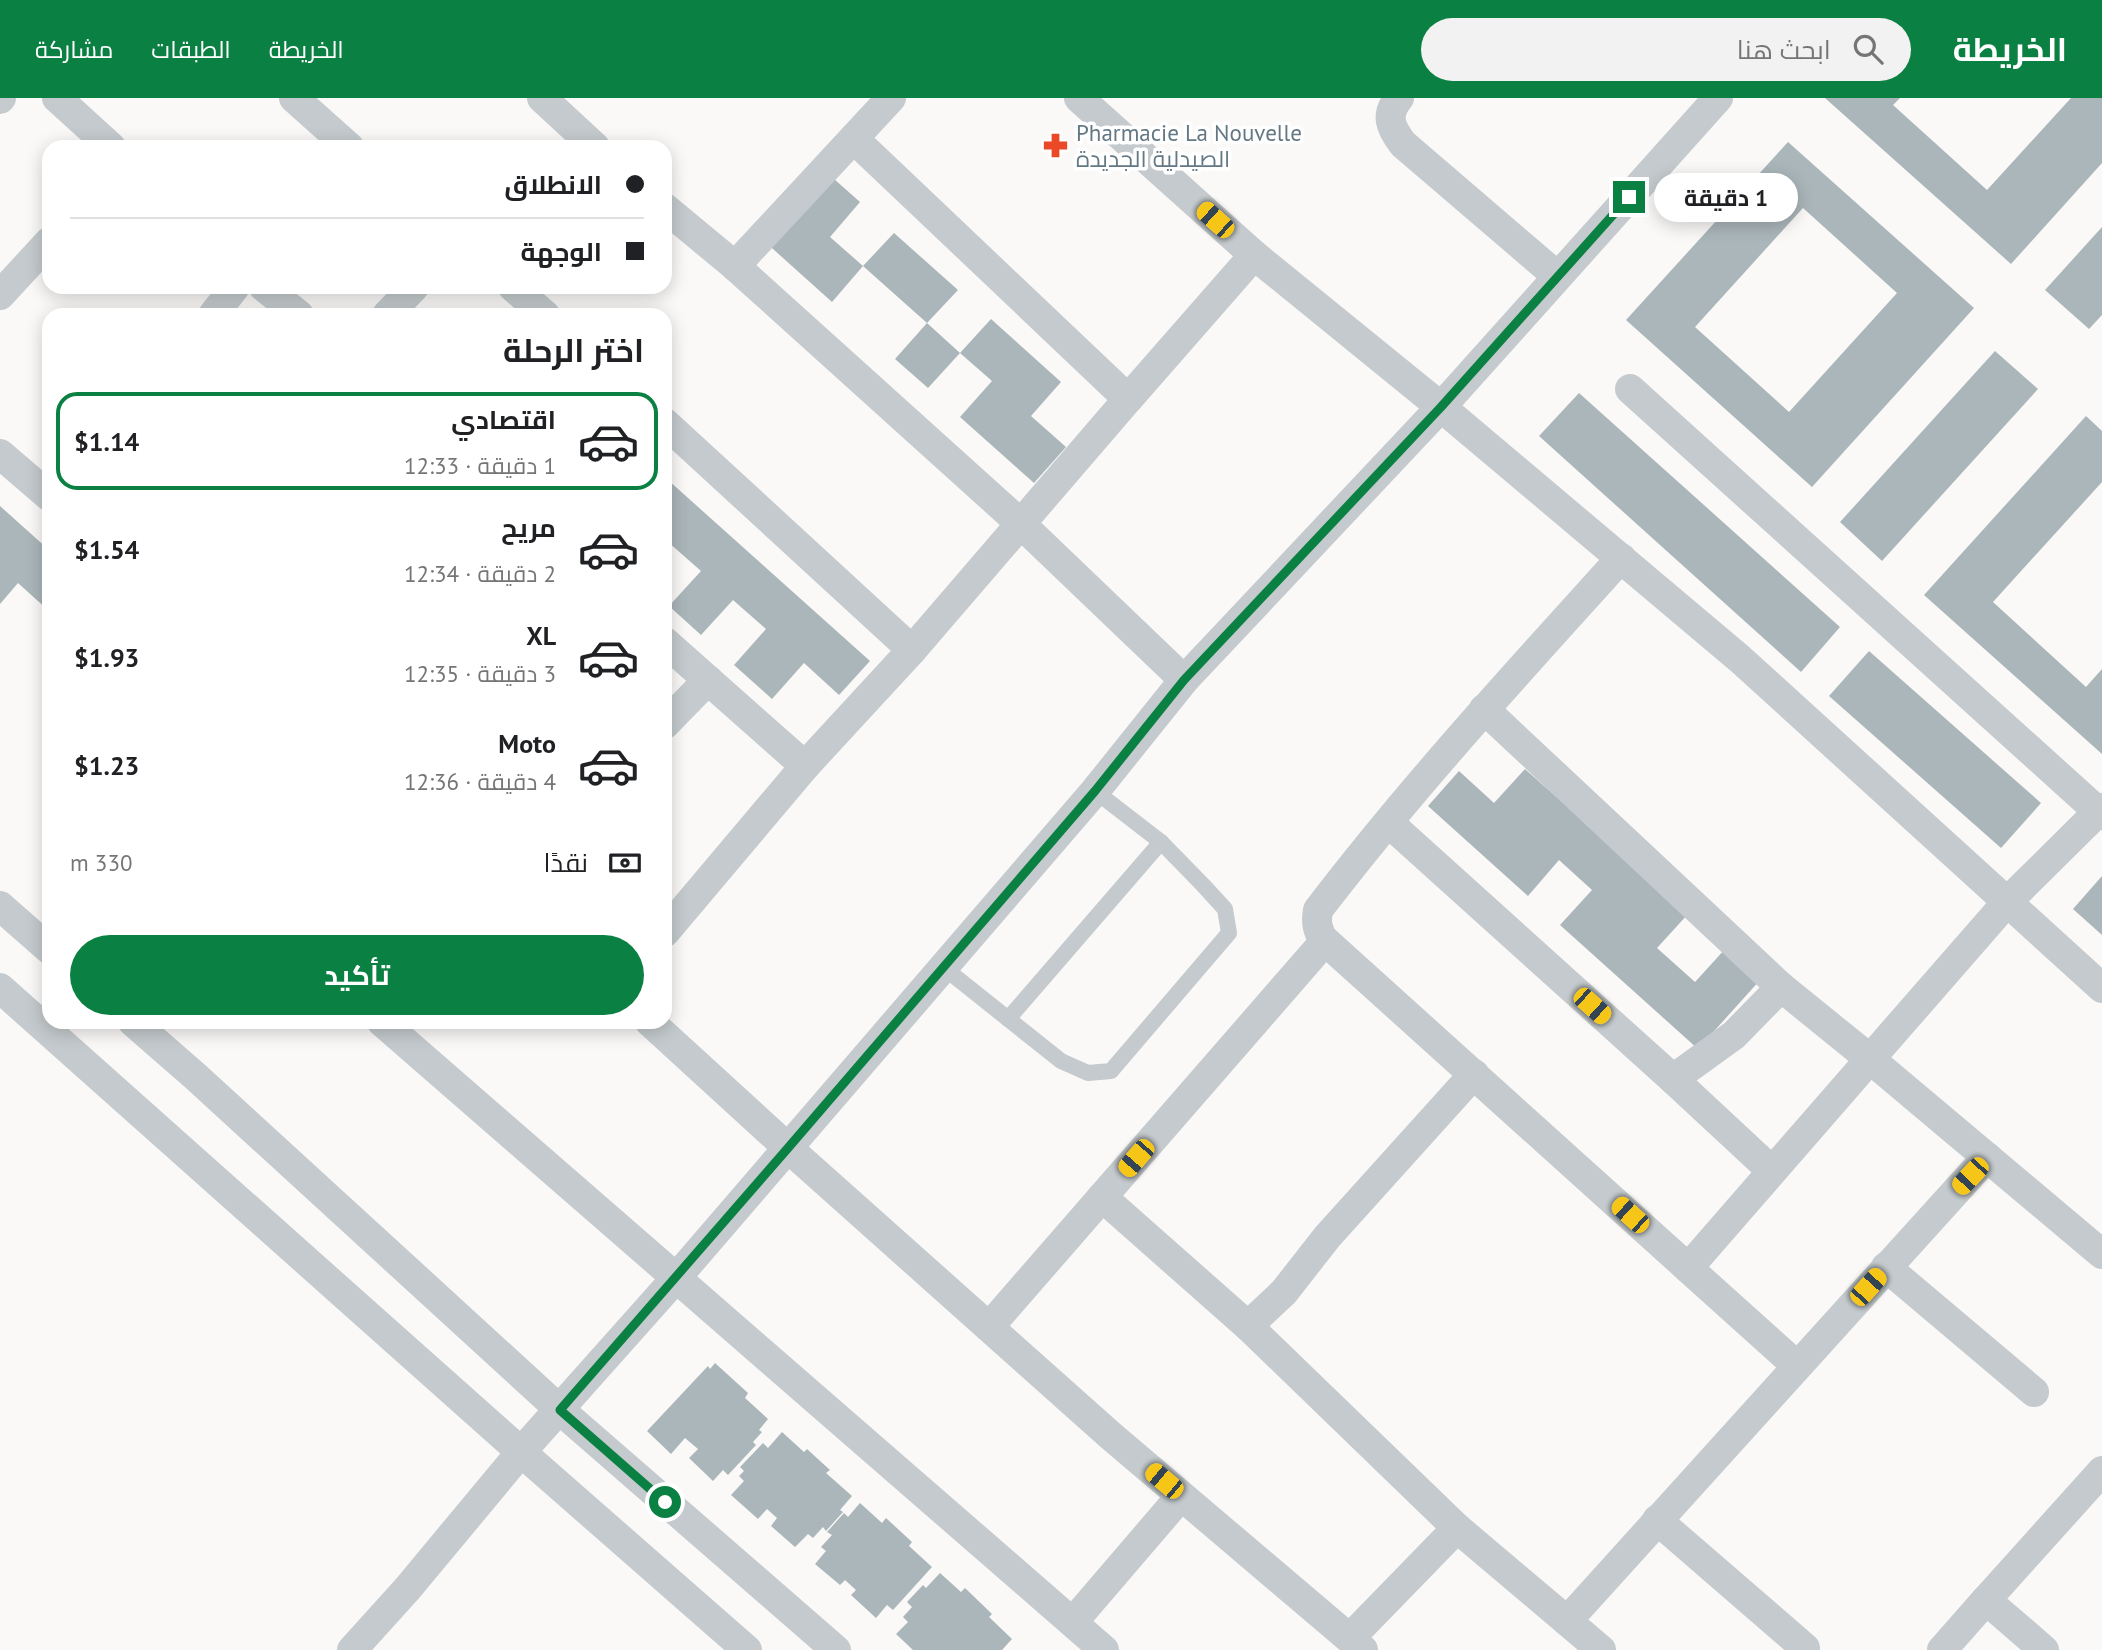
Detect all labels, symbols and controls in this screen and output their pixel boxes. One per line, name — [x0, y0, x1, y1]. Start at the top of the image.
search box — [1421, 18, 1911, 81]
text: الخريطة — [1953, 27, 2067, 70]
icon: search — [1849, 30, 1887, 68]
text: ابحث هنا — [1737, 33, 1831, 66]
text: مشاركة — [35, 34, 113, 65]
text: الطبقات — [151, 34, 231, 65]
text: الخريطة — [269, 34, 344, 65]
place label: Pharmacie La Nouvelle الصيدلية الجديدة — [1076, 118, 1302, 173]
pharmacy icon: Pharmacie La Nouvelle الصيدلية الجديدة — [1042, 131, 1070, 159]
text: الانطلاق — [504, 168, 602, 201]
callout: 1 دقيقة — [1654, 172, 1797, 222]
route end — [1613, 181, 1645, 213]
text: 1 دقيقة — [1684, 183, 1768, 212]
car — [1193, 198, 1238, 242]
text: الوجهة — [521, 235, 602, 268]
text: اختر الرحلة — [503, 329, 644, 371]
text: اقتصادي — [451, 403, 556, 436]
icon: car — [577, 410, 640, 473]
text: $1.14 — [74, 425, 139, 458]
text: 1 دقيقة · 12:33 — [404, 451, 556, 480]
text: مريح — [501, 511, 556, 544]
icon: car — [577, 518, 640, 581]
text: $1.54 — [74, 533, 139, 566]
text: 2 دقيقة · 12:34 — [404, 559, 556, 588]
text: XL — [526, 619, 556, 652]
icon: car — [577, 626, 640, 689]
text: $1.93 — [74, 641, 139, 674]
text: 3 دقيقة · 12:35 — [404, 659, 556, 688]
text: Moto — [498, 727, 556, 760]
icon: car — [577, 734, 640, 797]
text: $1.23 — [74, 749, 139, 782]
text: 4 دقيقة · 12:36 — [404, 767, 556, 796]
icon: cash — [606, 844, 644, 882]
text: نقدًا — [544, 846, 588, 879]
text: 330 m — [70, 848, 132, 877]
button: تأكيد — [70, 935, 644, 1015]
car — [1570, 984, 1615, 1028]
car — [1115, 1135, 1158, 1181]
car — [1948, 1153, 1993, 1199]
car — [1608, 1193, 1653, 1237]
car — [1847, 1264, 1890, 1310]
car — [1142, 1459, 1187, 1503]
route start — [649, 1486, 681, 1518]

